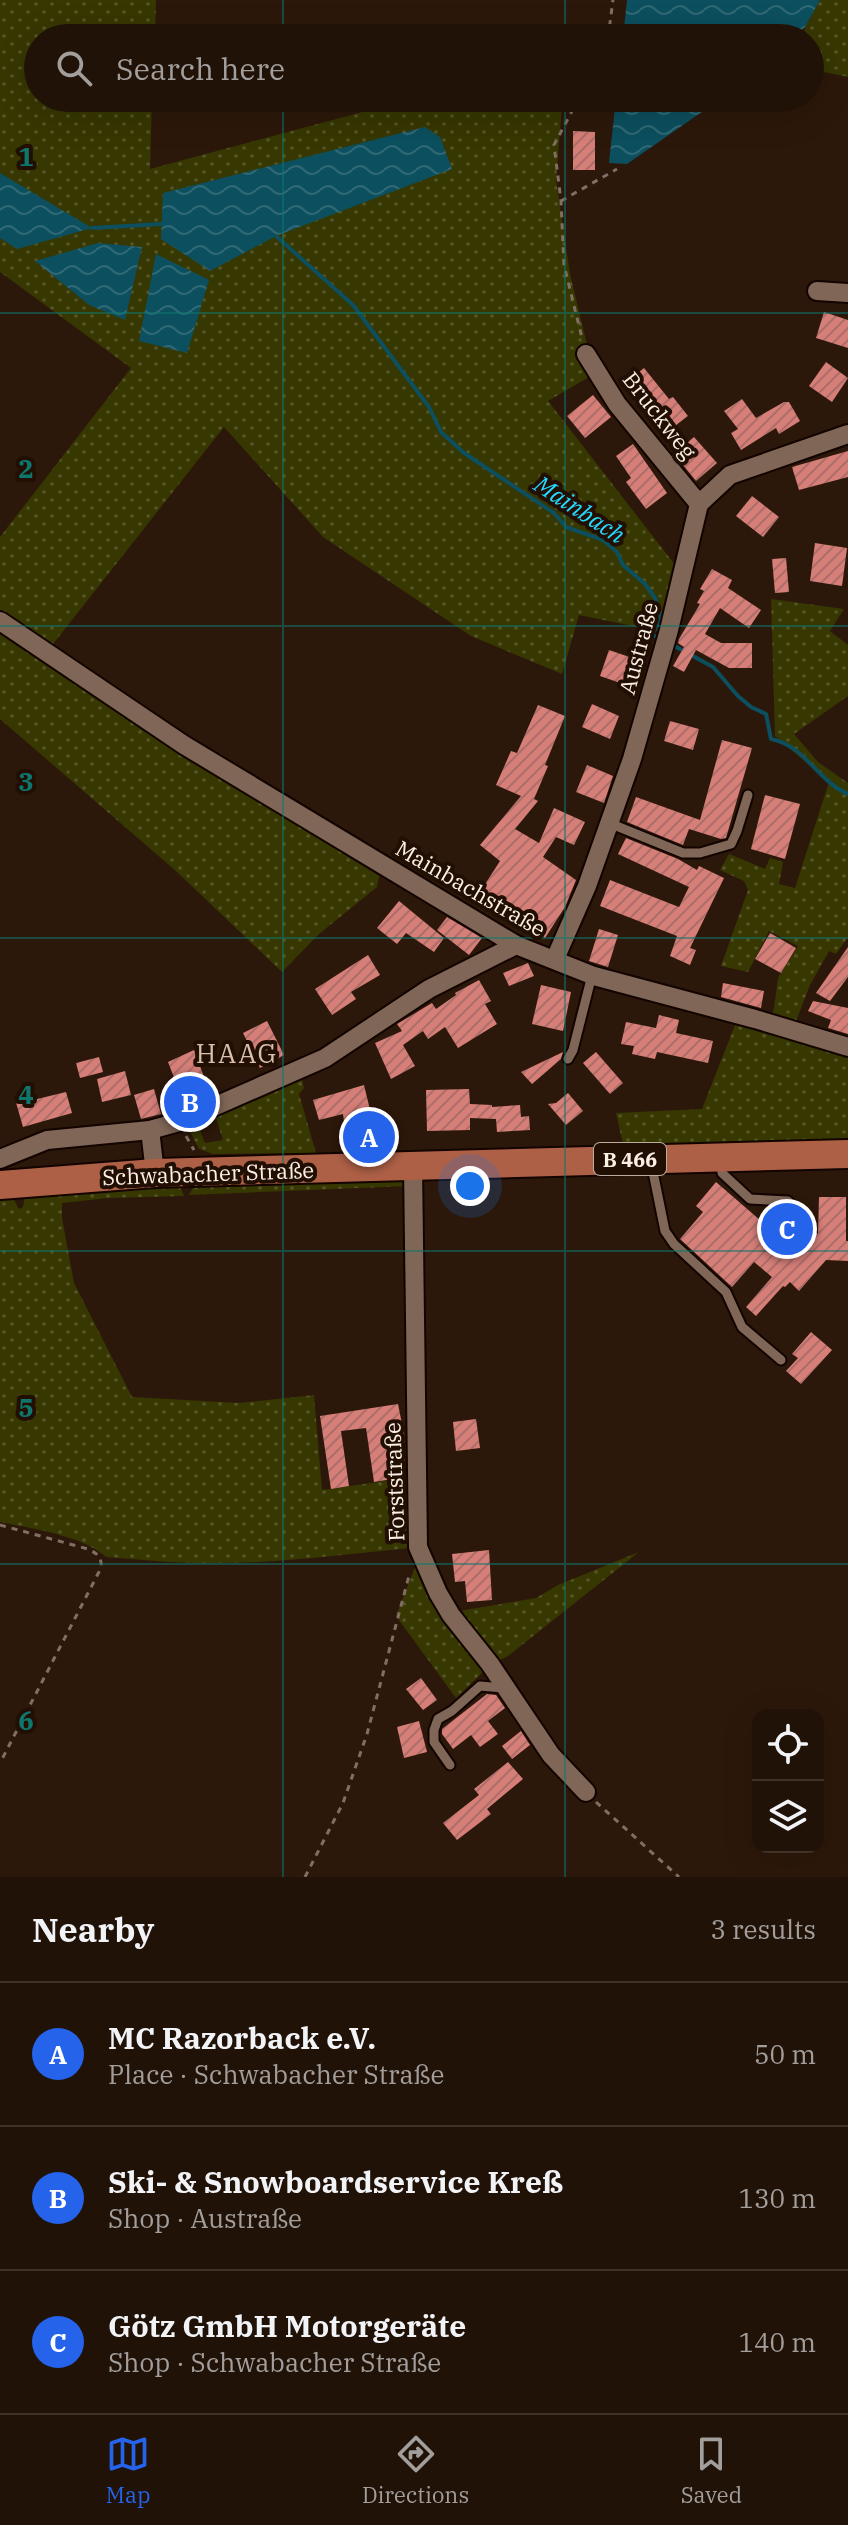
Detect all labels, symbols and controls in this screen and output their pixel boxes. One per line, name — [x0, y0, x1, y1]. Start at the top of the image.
search box — [24, 24, 824, 112]
icon: search — [52, 46, 96, 90]
text: Search here — [116, 49, 285, 88]
text: 1 — [18, 139, 34, 173]
street label: Bruckweg — [617, 365, 703, 465]
text: 2 — [18, 451, 34, 485]
water label: Mainbach — [528, 467, 631, 550]
street label: Austraße — [612, 599, 664, 697]
text: 3 — [18, 764, 34, 798]
street label: Mainbachstraße — [391, 833, 551, 943]
district label: HAAG — [196, 1036, 278, 1070]
pin: B — [164, 1072, 216, 1132]
text: 4 — [18, 1077, 34, 1111]
pin: A — [343, 1107, 395, 1167]
road number: B 466 — [594, 1143, 666, 1175]
street label: Schwabacher Straße — [102, 1155, 314, 1191]
your location — [450, 1166, 490, 1206]
pin: C — [761, 1199, 813, 1259]
text: 5 — [18, 1390, 34, 1424]
street label: Forststraße — [377, 1422, 411, 1542]
text: 6 — [18, 1703, 34, 1737]
map controls — [752, 1709, 824, 1853]
button: locate — [752, 1709, 824, 1781]
button: layers — [752, 1781, 824, 1853]
text: Nearby — [32, 1907, 154, 1951]
text: 3 results — [710, 1912, 816, 1946]
text: MC Razorback e.V. — [108, 2018, 376, 2057]
text: A — [49, 2037, 67, 2071]
text: 50 m — [754, 2037, 816, 2071]
text: Place · Schwabacher Straße — [108, 2057, 444, 2091]
text: Ski- & Snowboardservice Kreß — [108, 2162, 563, 2201]
text: B — [49, 2181, 67, 2215]
text: 130 m — [738, 2181, 816, 2215]
text: Shop · Austraße — [108, 2201, 302, 2235]
text: Götz GmbH Motorgeräte — [108, 2306, 466, 2345]
text: C — [49, 2325, 67, 2359]
text: 140 m — [738, 2325, 816, 2359]
text: Shop · Schwabacher Straße — [108, 2345, 441, 2379]
tab: Map — [106, 2432, 150, 2509]
tab: Directions — [362, 2432, 469, 2509]
tab: Saved — [681, 2432, 742, 2509]

